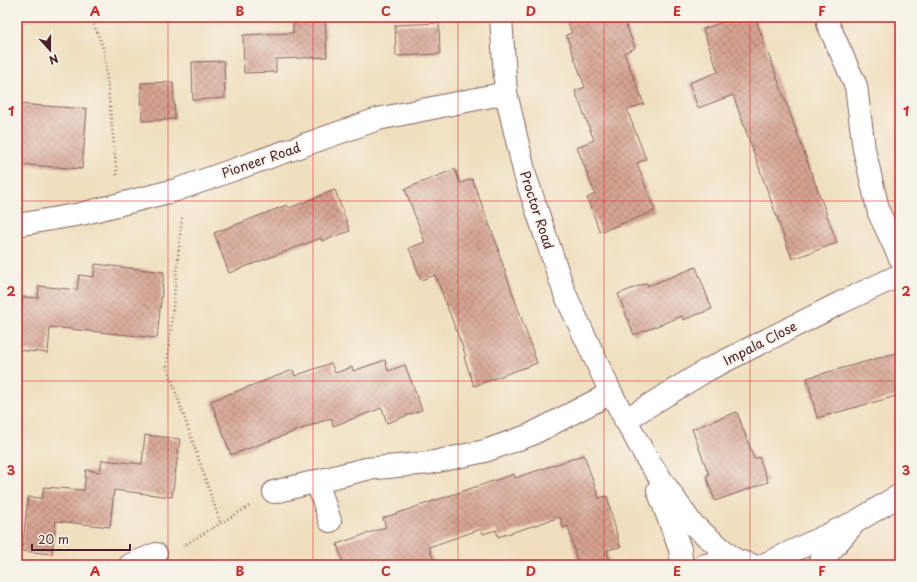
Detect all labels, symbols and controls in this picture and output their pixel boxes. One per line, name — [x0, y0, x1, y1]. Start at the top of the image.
text: A — [90, 1, 100, 20]
text: B — [236, 1, 245, 20]
text: C — [381, 1, 391, 20]
text: D — [526, 1, 536, 20]
text: E — [673, 1, 681, 20]
text: F — [818, 1, 826, 20]
north arrow — [30, 30, 70, 70]
text: N — [46, 50, 61, 69]
text: 1 — [8, 101, 14, 120]
text: 1 — [903, 101, 909, 120]
street label: Pioneer Road — [219, 137, 303, 182]
street label: Proctor Road — [516, 168, 559, 252]
text: 2 — [6, 281, 16, 300]
text: 2 — [901, 281, 911, 300]
street label: Impala Close — [720, 316, 800, 369]
text: 3 — [7, 460, 16, 479]
text: 3 — [902, 460, 911, 479]
scale bar — [32, 526, 130, 552]
text: 20 m — [38, 530, 69, 548]
text: A — [90, 561, 100, 580]
text: B — [236, 561, 245, 580]
text: C — [381, 561, 391, 580]
text: D — [526, 561, 536, 580]
text: E — [673, 561, 681, 580]
text: F — [818, 561, 826, 580]

